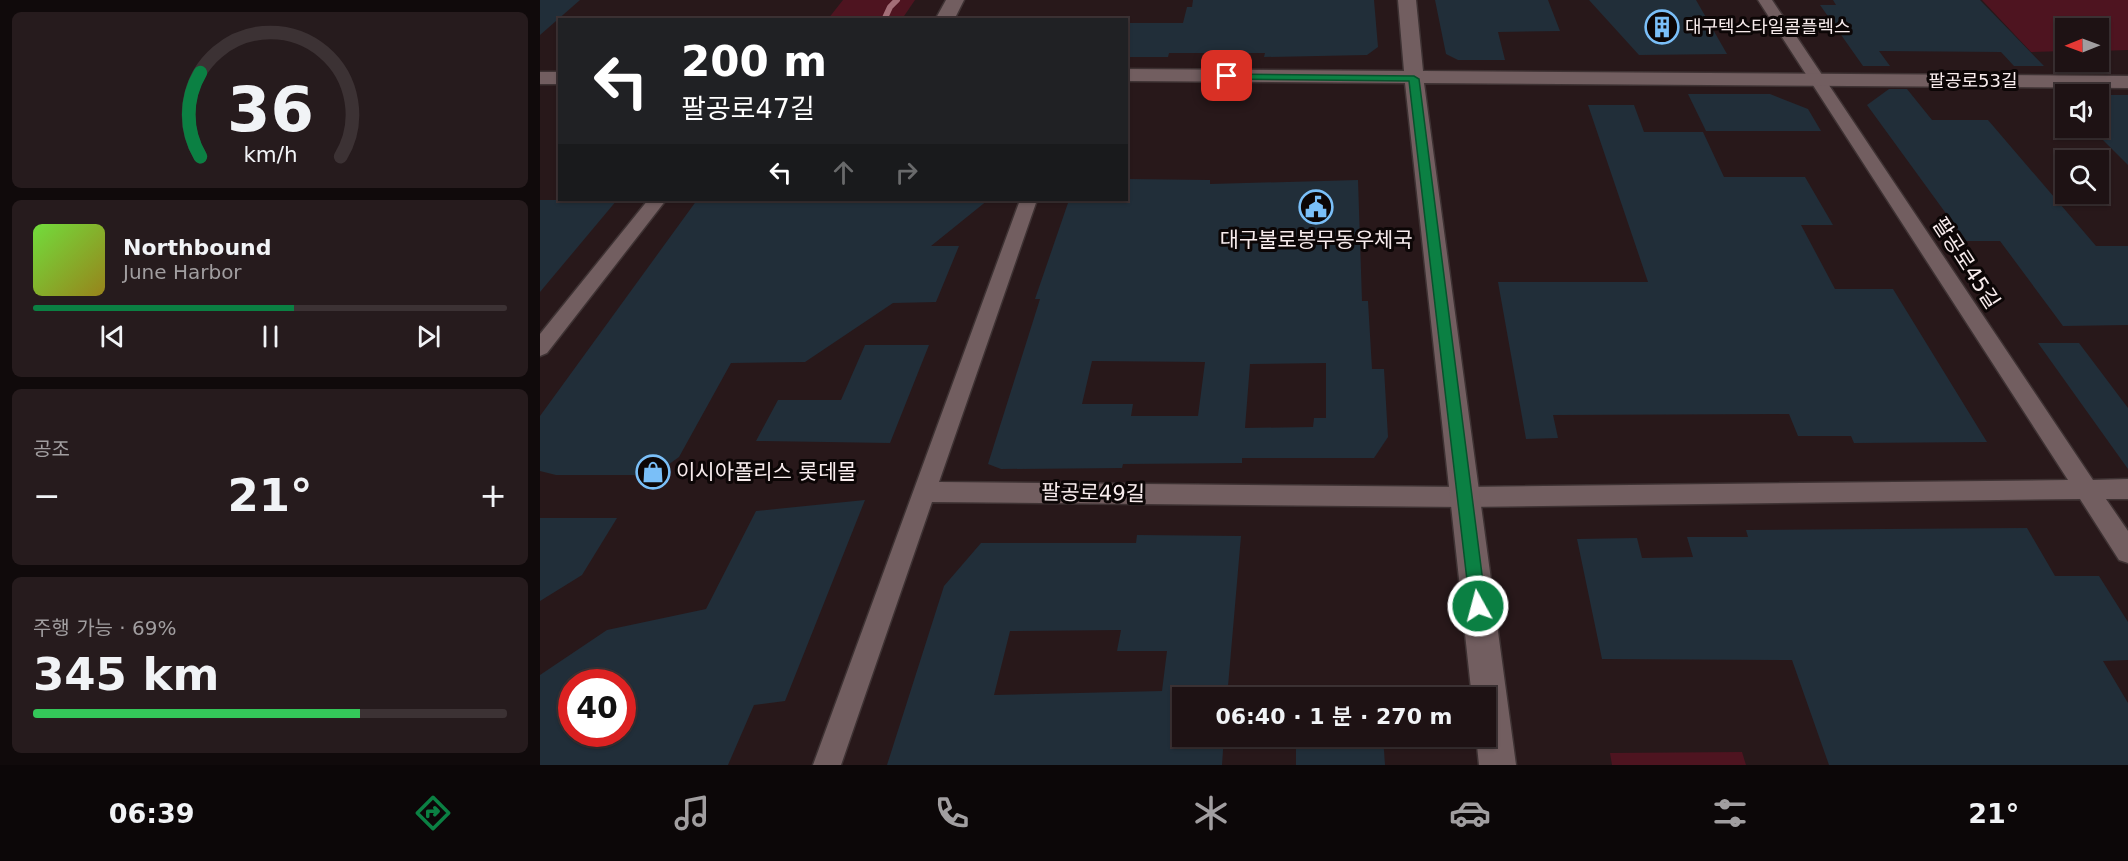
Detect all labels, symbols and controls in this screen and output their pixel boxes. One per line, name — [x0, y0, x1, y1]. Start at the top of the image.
building icon: 대구텍스타일콤플렉스 — [1644, 9, 1680, 45]
place label: 대구텍스타일콤플렉스 — [1685, 16, 1851, 37]
north arrow — [2055, 18, 2109, 72]
map controls — [2055, 18, 2109, 204]
text: 200 m — [681, 37, 827, 86]
icon: left — [582, 42, 660, 120]
pin — [1201, 50, 1252, 101]
icon: arrive — [1210, 59, 1243, 92]
street label: 팔공로53길 — [1928, 70, 2018, 91]
text: 36 — [227, 73, 313, 146]
button: sound — [2055, 84, 2109, 138]
text: 팔공로47길 — [681, 93, 815, 124]
text: km/h — [243, 143, 297, 168]
button: search — [2055, 150, 2109, 204]
icon: left — [764, 156, 797, 189]
icon: ahead — [827, 156, 860, 189]
icon: right — [890, 156, 923, 189]
public building icon: 대구불로봉무동우체국 — [1298, 189, 1334, 225]
street label: 팔공로45길 — [1928, 213, 2004, 313]
place label: 대구불로봉무동우체국 — [1219, 228, 1413, 252]
text: Northbound — [123, 235, 272, 260]
text: June Harbor — [123, 260, 242, 284]
icon: previous — [96, 320, 129, 353]
icon: pause — [254, 320, 287, 353]
icon: next — [412, 320, 445, 353]
text: 공조 — [33, 437, 70, 461]
shop icon: 이시아폴리스 롯데몰 — [635, 454, 671, 490]
place label: 이시아폴리스 롯데몰 — [676, 460, 857, 484]
text: 21° — [227, 469, 313, 522]
text: − — [33, 476, 61, 515]
text: + — [479, 476, 507, 515]
street label: 팔공로49길 — [1041, 480, 1145, 506]
position arrow — [1446, 574, 1510, 638]
text: 주행 가능 · 69% — [33, 616, 176, 640]
text: 345 km — [33, 648, 219, 701]
speed limit sign: 40 — [558, 669, 636, 747]
text: 06:40 · 1 분 · 270 m — [1215, 704, 1453, 729]
icon: directions — [412, 792, 454, 834]
icon: music — [671, 792, 713, 834]
icon: phone — [931, 792, 973, 834]
icon: climate — [1190, 792, 1232, 834]
icon: car — [1449, 792, 1491, 834]
icon: filters — [1709, 792, 1751, 834]
text: 06:39 — [109, 798, 195, 829]
text: 21° — [1968, 798, 2019, 829]

